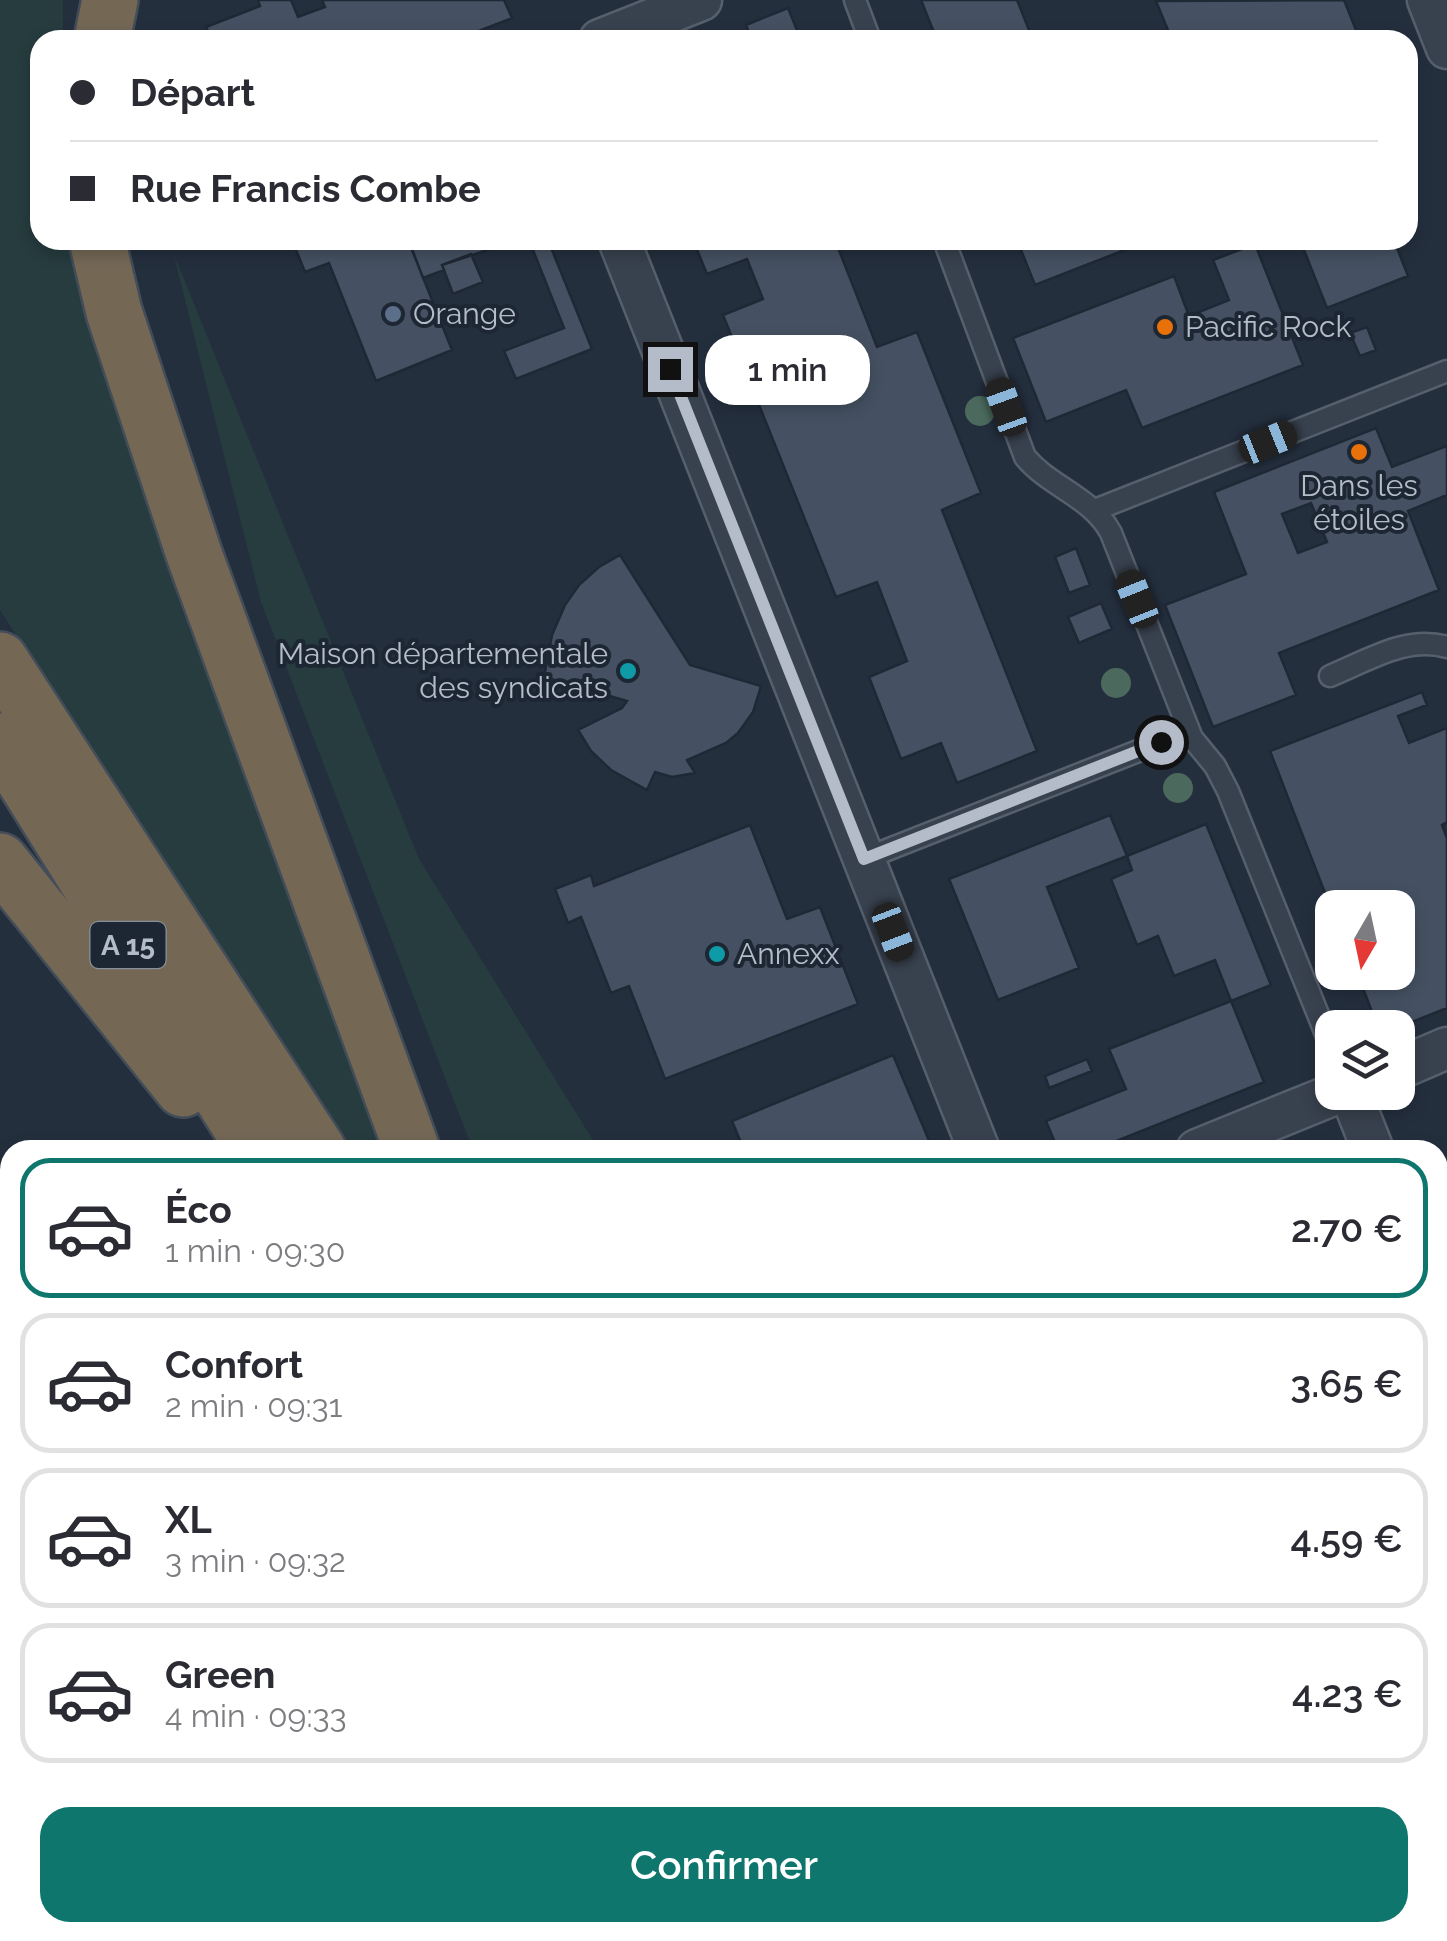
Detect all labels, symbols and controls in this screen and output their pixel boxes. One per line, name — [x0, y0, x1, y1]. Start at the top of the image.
text: Départ — [130, 70, 255, 115]
text: Rue Francis Combe — [130, 166, 481, 211]
place label: Orange — [413, 296, 516, 331]
marker: Orange — [382, 303, 404, 325]
place label: Pacific Rock — [1185, 309, 1352, 344]
marker: Pacific Rock — [1154, 316, 1176, 338]
callout: 1 min — [705, 334, 870, 404]
route end — [648, 347, 693, 392]
text: 1 min — [748, 351, 827, 388]
car — [982, 374, 1030, 440]
car — [1235, 417, 1301, 467]
marker: Dans les étoiles — [1348, 441, 1370, 463]
place label: Dans les étoiles — [1300, 468, 1418, 537]
car — [1112, 566, 1162, 632]
place label: Maison départementale des syndicats — [278, 636, 608, 705]
marker: Maison départementale des syndicats — [617, 660, 639, 682]
route start — [1139, 720, 1184, 765]
north arrow — [1315, 890, 1415, 990]
map controls — [1315, 890, 1415, 1110]
car — [868, 899, 918, 965]
road number: A 15 — [90, 922, 166, 968]
place label: Annexx — [737, 936, 840, 971]
marker: Annexx — [706, 943, 728, 965]
button: layers — [1315, 1010, 1415, 1110]
icon: car — [45, 1183, 135, 1273]
text: Éco — [165, 1187, 232, 1232]
text: 2.70 € — [1291, 1206, 1403, 1251]
text: 1 min · 09:30 — [165, 1232, 345, 1269]
icon: car — [45, 1338, 135, 1428]
text: Confort — [165, 1342, 303, 1387]
text: 3.65 € — [1290, 1361, 1403, 1406]
text: 2 min · 09:31 — [165, 1387, 342, 1424]
icon: car — [45, 1493, 135, 1583]
text: XL — [165, 1497, 212, 1542]
text: 4.59 € — [1290, 1516, 1403, 1561]
text: 3 min · 09:32 — [165, 1542, 346, 1579]
icon: car — [45, 1648, 135, 1738]
text: Green — [165, 1652, 275, 1697]
text: 4.23 € — [1292, 1671, 1403, 1716]
text: 4 min · 09:33 — [165, 1697, 347, 1734]
button: Confirmer — [40, 1807, 1408, 1922]

